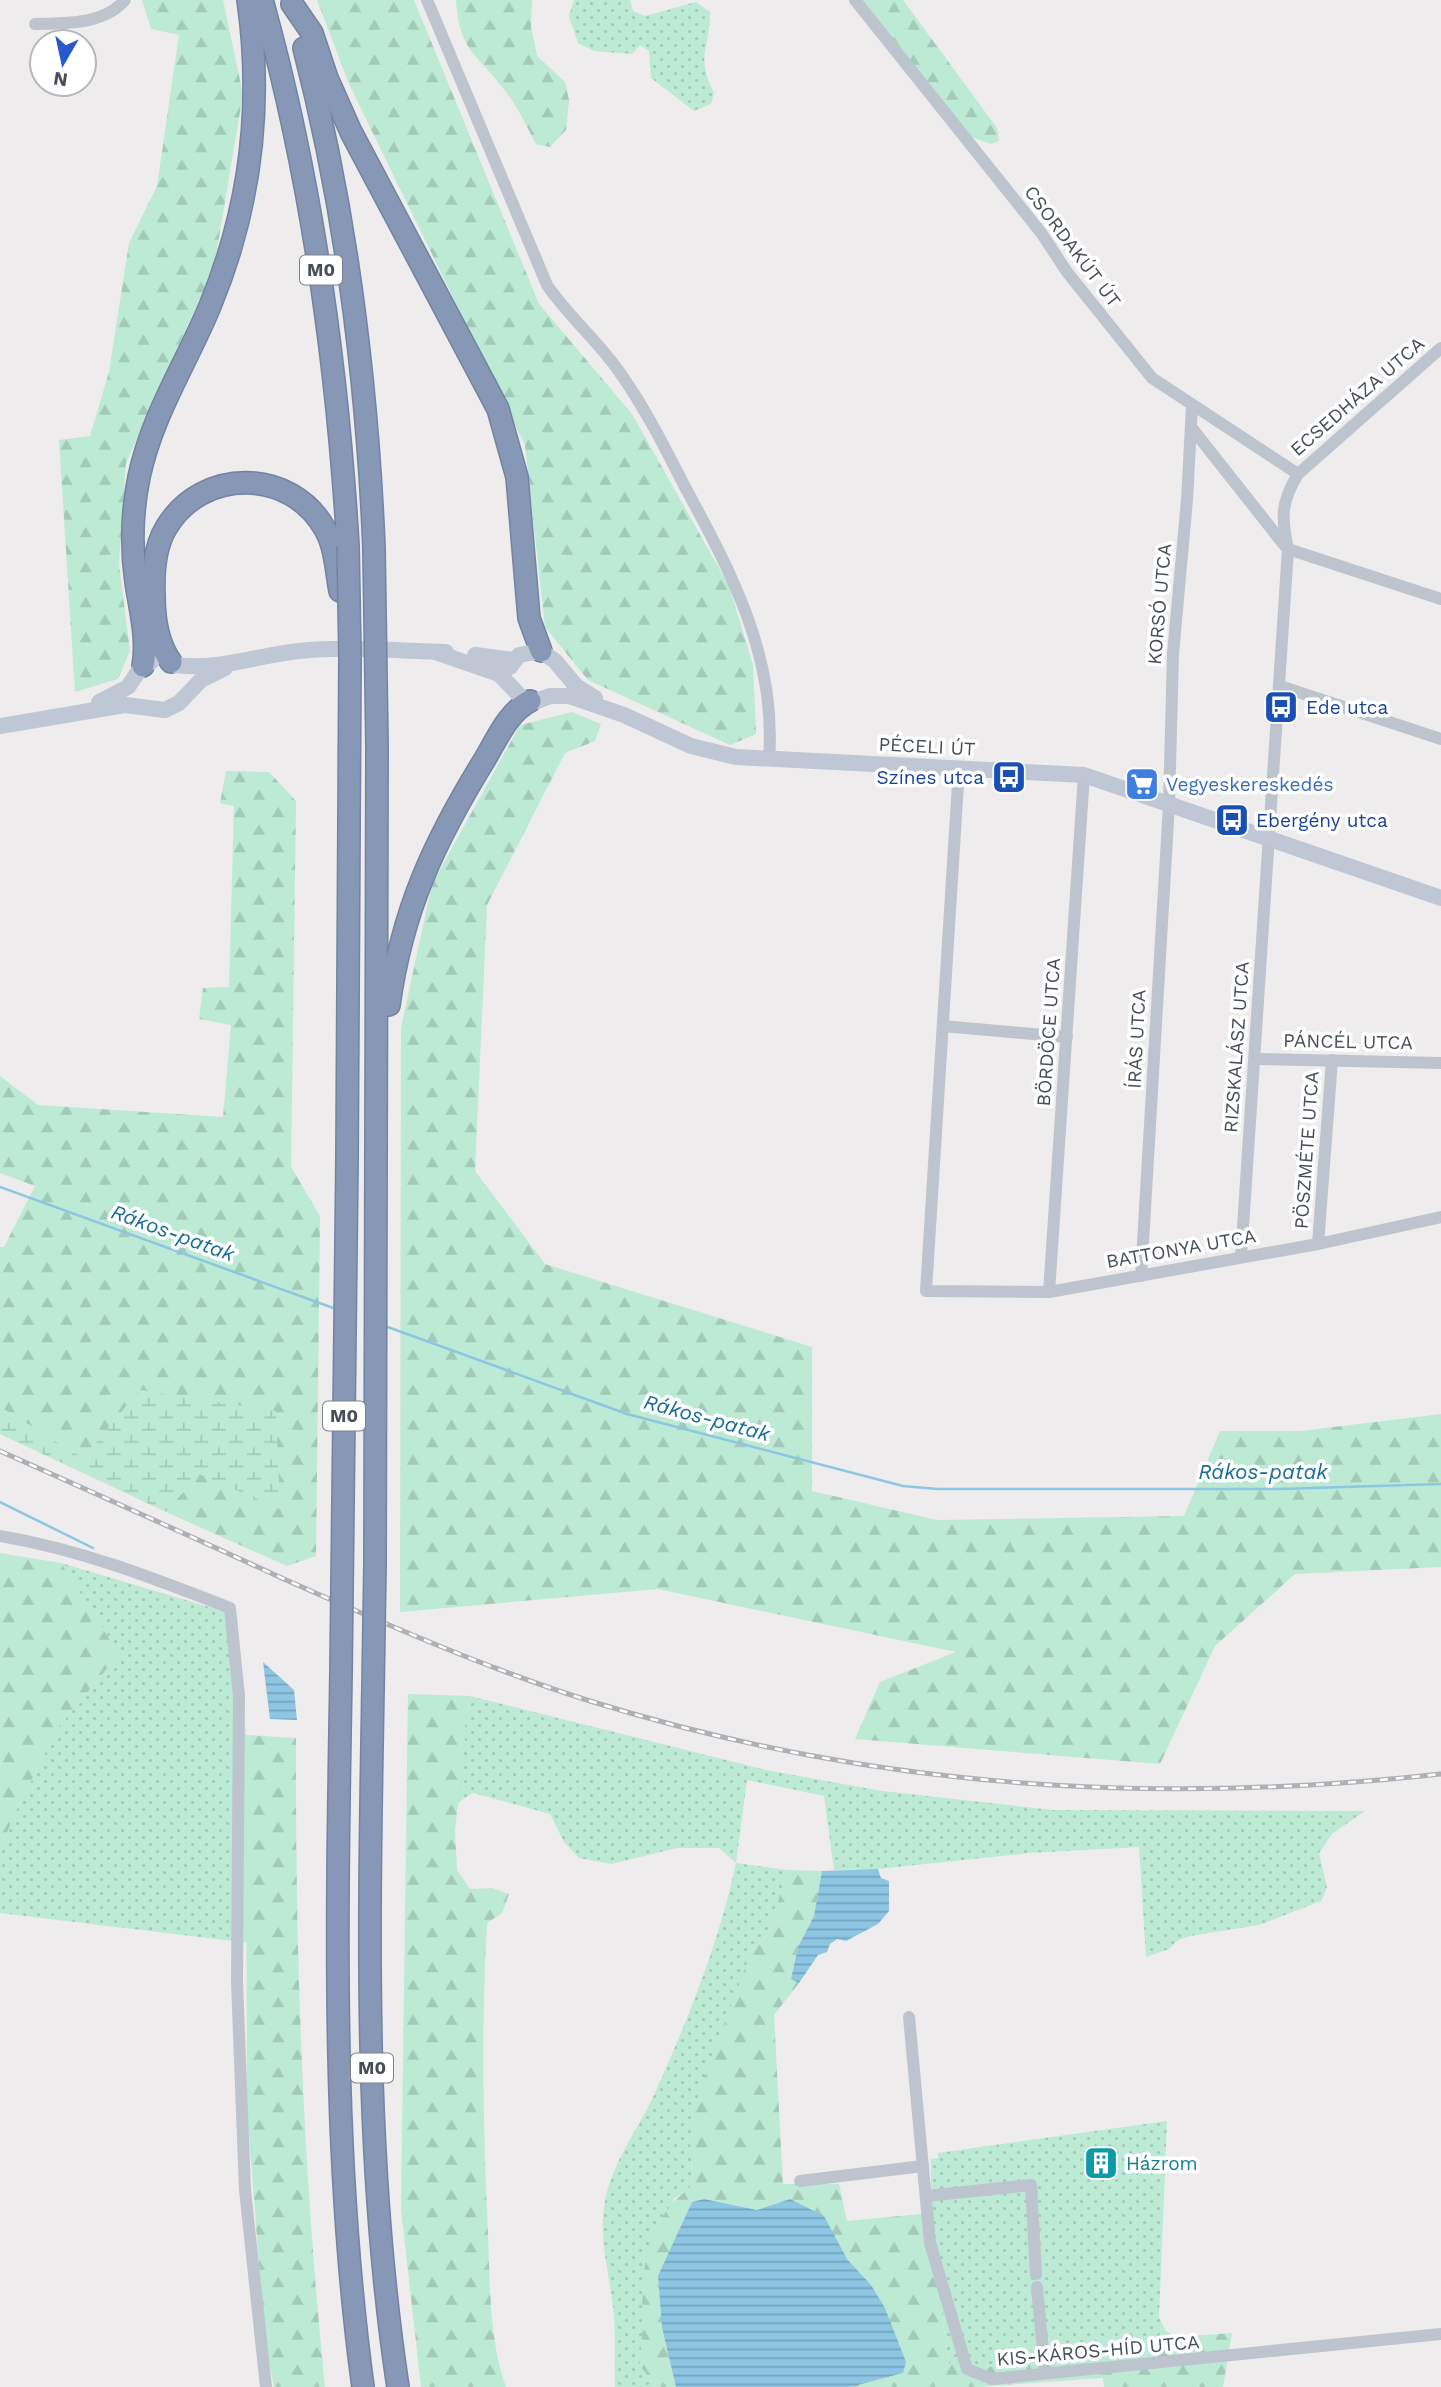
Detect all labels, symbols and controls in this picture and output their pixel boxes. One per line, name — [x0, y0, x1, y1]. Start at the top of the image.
north arrow — [28, 28, 98, 98]
text: N — [52, 67, 69, 92]
street label: CSORDAKÚT ÚT — [1019, 181, 1126, 312]
road number: M0 — [300, 256, 342, 284]
street label: ECSEDHÁZA UTCA — [1286, 332, 1429, 461]
street label: KORSÓ UTCA — [1143, 542, 1176, 666]
bus stop icon: Ede utca — [1262, 688, 1300, 726]
place label: Ede utca — [1306, 696, 1388, 719]
street label: PÉCELI ÚT — [878, 732, 976, 761]
bus stop icon: Színes utca — [990, 758, 1028, 796]
supermarket icon: Vegyeskereskedés — [1123, 765, 1161, 803]
place label: Színes utca — [876, 766, 984, 789]
place label: Vegyeskereskedés — [1166, 773, 1333, 796]
bus stop icon: Ebergény utca — [1213, 801, 1251, 839]
place label: Ebergény utca — [1256, 809, 1388, 832]
street label: BÖRDÖCE UTCA — [1032, 957, 1065, 1107]
street label: RIZSKALÁSZ UTCA — [1219, 960, 1254, 1134]
street label: ÍRÁS UTCA — [1122, 988, 1151, 1089]
street label: PÁNCÉL UTCA — [1283, 1029, 1414, 1054]
street label: PÖSZMÉTE UTCA — [1289, 1070, 1324, 1230]
water label: Rákos-patak — [108, 1199, 239, 1267]
street label: BATTONYA UTCA — [1104, 1224, 1258, 1273]
water label: Rákos-patak — [641, 1389, 773, 1447]
road number: M0 — [323, 1401, 365, 1430]
water label: Rákos-patak — [1198, 1459, 1328, 1484]
road number: M0 — [351, 2054, 393, 2082]
building icon: Házrom — [1082, 2144, 1120, 2182]
place label: Házrom — [1126, 2152, 1198, 2175]
street label: KIS-KÁROS-HÍD UTCA — [996, 2330, 1201, 2371]

